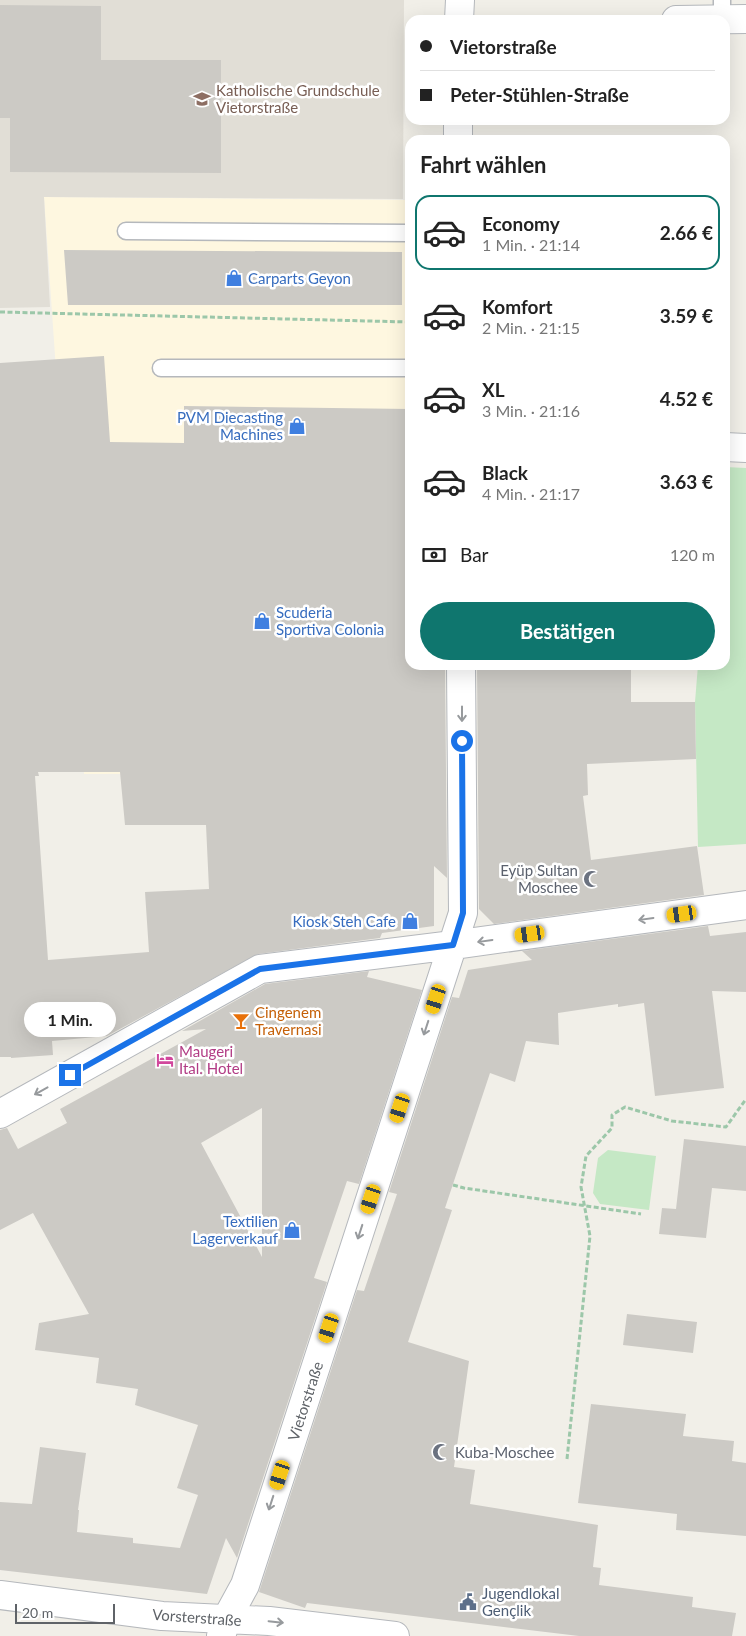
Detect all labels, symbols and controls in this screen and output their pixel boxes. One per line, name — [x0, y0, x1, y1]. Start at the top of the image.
text: Vietorstraße — [450, 35, 557, 58]
place label: Katholische Grundschule Vietorstraße — [216, 81, 380, 116]
text: Peter-Stühlen-Straße — [450, 83, 629, 106]
school or university icon: Katholische Grundschule Vietorstraße — [192, 89, 212, 109]
text: Fahrt wählen — [420, 151, 547, 178]
icon: car — [422, 210, 467, 255]
text: Economy — [482, 212, 560, 235]
text: 2.66 € — [660, 221, 713, 244]
text: 1 Min. · 21:14 — [482, 235, 580, 254]
shop icon: Carparts Geyon — [224, 268, 244, 288]
place label: Carparts Geyon — [248, 269, 351, 287]
icon: car — [422, 293, 467, 338]
text: Komfort — [482, 295, 553, 318]
text: 3.59 € — [660, 304, 713, 327]
text: 2 Min. · 21:15 — [482, 318, 580, 337]
icon: car — [422, 376, 467, 421]
text: XL — [482, 378, 505, 401]
text: 4.52 € — [660, 387, 713, 410]
text: 3 Min. · 21:16 — [482, 401, 580, 420]
place label: PVM Diecasting Machines — [177, 408, 283, 443]
shop icon: PVM Diecasting Machines — [287, 416, 307, 436]
icon: car — [422, 459, 467, 504]
text: Black — [482, 461, 528, 484]
text: 3.63 € — [660, 470, 713, 493]
text: 4 Min. · 21:17 — [482, 484, 580, 503]
icon: cash — [420, 541, 448, 569]
text: Bar — [460, 543, 489, 566]
text: 120 m — [670, 545, 715, 564]
button: Bestätigen — [420, 602, 715, 660]
place label: Scuderia Sportiva Colonia — [276, 603, 384, 638]
shop icon: Scuderia Sportiva Colonia — [252, 611, 272, 631]
one-way arrow — [457, 705, 467, 721]
route start — [451, 730, 473, 752]
place label: Eyüp Sultan Moschee — [500, 861, 578, 896]
mosque icon: Eyüp Sultan Moschee — [582, 869, 602, 889]
car — [666, 904, 697, 924]
shop icon: Kiosk Steh Cafe — [400, 911, 420, 931]
place label: Kiosk Steh Cafe — [292, 912, 396, 930]
one-way arrow — [638, 914, 654, 924]
car — [514, 924, 545, 944]
one-way arrow — [477, 936, 493, 946]
car — [424, 982, 447, 1016]
callout: 1 Min. — [24, 1002, 116, 1038]
place label: Cingenem Travernasi — [255, 1003, 322, 1038]
text: 1 Min. — [47, 1010, 93, 1029]
bar icon: Cingenem Travernasi — [231, 1011, 251, 1031]
one-way arrow — [421, 1020, 430, 1035]
place label: Maugeri Ital. Hotel — [179, 1042, 243, 1077]
hotel icon: Maugeri Ital. Hotel — [155, 1050, 175, 1070]
route end — [59, 1064, 81, 1086]
one-way arrow — [34, 1087, 48, 1097]
car — [388, 1091, 411, 1125]
car — [359, 1182, 382, 1216]
place label: Textilien Lagerverkauf — [192, 1212, 279, 1247]
shop icon: Textilien Lagerverkauf — [282, 1220, 302, 1240]
one-way arrow — [354, 1224, 364, 1240]
car — [317, 1311, 340, 1345]
street label: Vietorstraße — [284, 1359, 326, 1443]
mosque icon: Kuba-Moschee — [431, 1442, 451, 1462]
place label: Kuba-Moschee — [455, 1443, 554, 1461]
car — [268, 1458, 291, 1492]
one-way arrow — [266, 1495, 276, 1511]
place label: Jugendlokal Gençlik — [482, 1584, 560, 1619]
public building icon: Jugendlokal Gençlik — [458, 1592, 478, 1612]
scale bar — [15, 1601, 115, 1624]
text: 20 m — [22, 1604, 53, 1621]
street label: Vorsterstraße — [152, 1605, 242, 1629]
one-way arrow — [267, 1617, 283, 1627]

